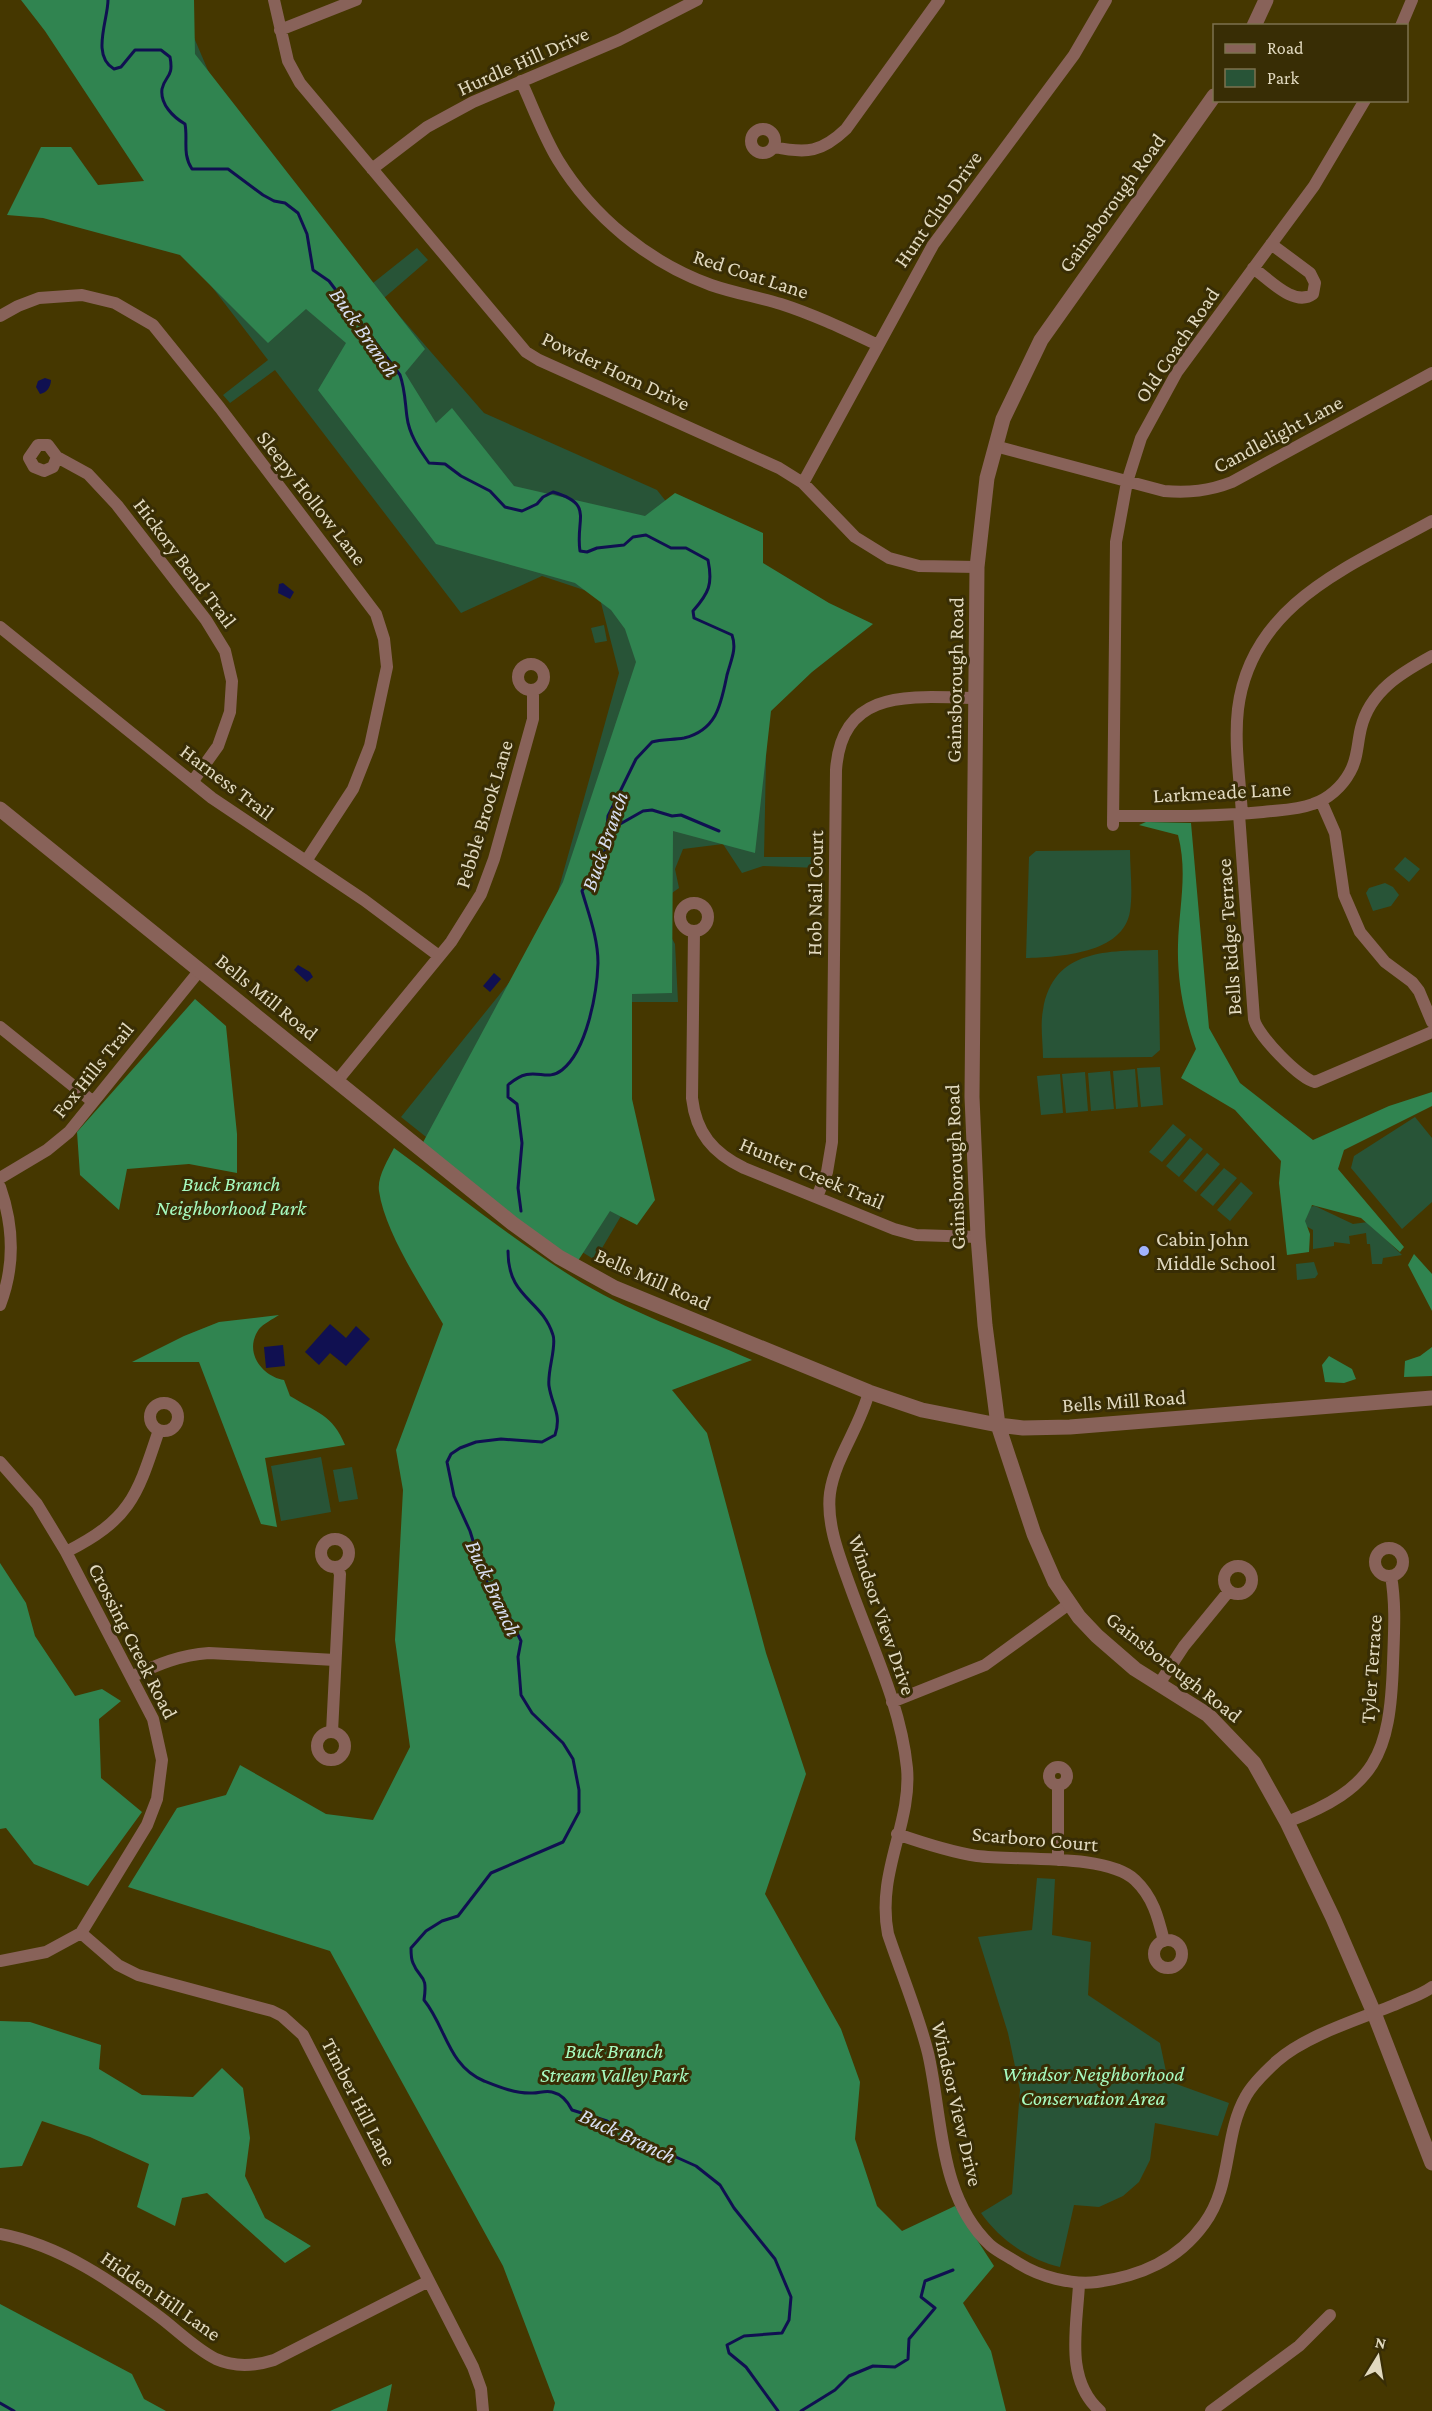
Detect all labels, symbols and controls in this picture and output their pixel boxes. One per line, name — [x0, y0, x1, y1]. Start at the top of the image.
street label: Hurdle Hill Drive — [453, 21, 593, 101]
legend — [1213, 24, 1408, 102]
text: Road — [1267, 38, 1304, 58]
text: Park — [1267, 68, 1299, 88]
street label: Gainsborough Road — [1054, 129, 1170, 277]
street label: Hunt Club Drive — [889, 146, 987, 272]
street label: Red Coat Lane — [690, 244, 812, 304]
water label: Buck Branch — [325, 283, 404, 382]
street label: Old Coach Road — [1130, 283, 1224, 407]
street label: Powder Horn Drive — [538, 326, 694, 416]
street label: Candlelight Lane — [1209, 390, 1347, 478]
street label: Sleepy Hollow Lane — [252, 426, 372, 570]
street label: Hickory Bend Trail — [129, 494, 241, 632]
street label: Gainsborough Road — [942, 597, 968, 763]
street label: Pebble Brook Lane — [450, 737, 518, 891]
street label: Harness Trail — [175, 739, 279, 825]
street label: Larkmeade Lane — [1152, 776, 1292, 808]
water label: Buck Branch — [576, 788, 633, 894]
street label: Hob Nail Court — [802, 829, 828, 956]
street label: Bells Ridge Terrace — [1212, 858, 1246, 1016]
street label: Bells Mill Road — [211, 949, 323, 1045]
street label: Fox Hills Trail — [47, 1018, 139, 1122]
street label: Gainsborough Road — [940, 1084, 970, 1250]
street label: Hunter Creek Trail — [736, 1132, 888, 1214]
park label: Buck Branch Neighborhood Park — [156, 1172, 307, 1220]
place label: Cabin John Middle School — [1156, 1227, 1276, 1275]
street label: Bells Mill Road — [591, 1243, 715, 1315]
marker: Cabin John Middle School — [1137, 1244, 1151, 1258]
street label: Bells Mill Road — [1061, 1385, 1187, 1417]
street label: Windsor View Drive — [843, 1532, 921, 1698]
water label: Buck Branch — [460, 1536, 527, 1640]
street label: Crossing Creek Road — [83, 1559, 183, 1723]
street label: Gainsborough Road — [1101, 1607, 1247, 1727]
street label: Tyler Terrace — [1355, 1614, 1387, 1724]
street label: Scarboro Court — [971, 1822, 1100, 1857]
street label: Windsor View Drive — [926, 2019, 988, 2189]
street label: Timber Hill Lane — [316, 2034, 402, 2170]
park label: Buck Branch Stream Valley Park — [540, 2039, 689, 2087]
park label: Windsor Neighborhood Conservation Area — [1002, 2062, 1185, 2110]
water label: Buck Branch — [576, 2102, 680, 2169]
street label: Hidden Hill Lane — [96, 2246, 226, 2346]
north arrow — [1348, 2327, 1408, 2387]
text: N — [1374, 2333, 1388, 2352]

